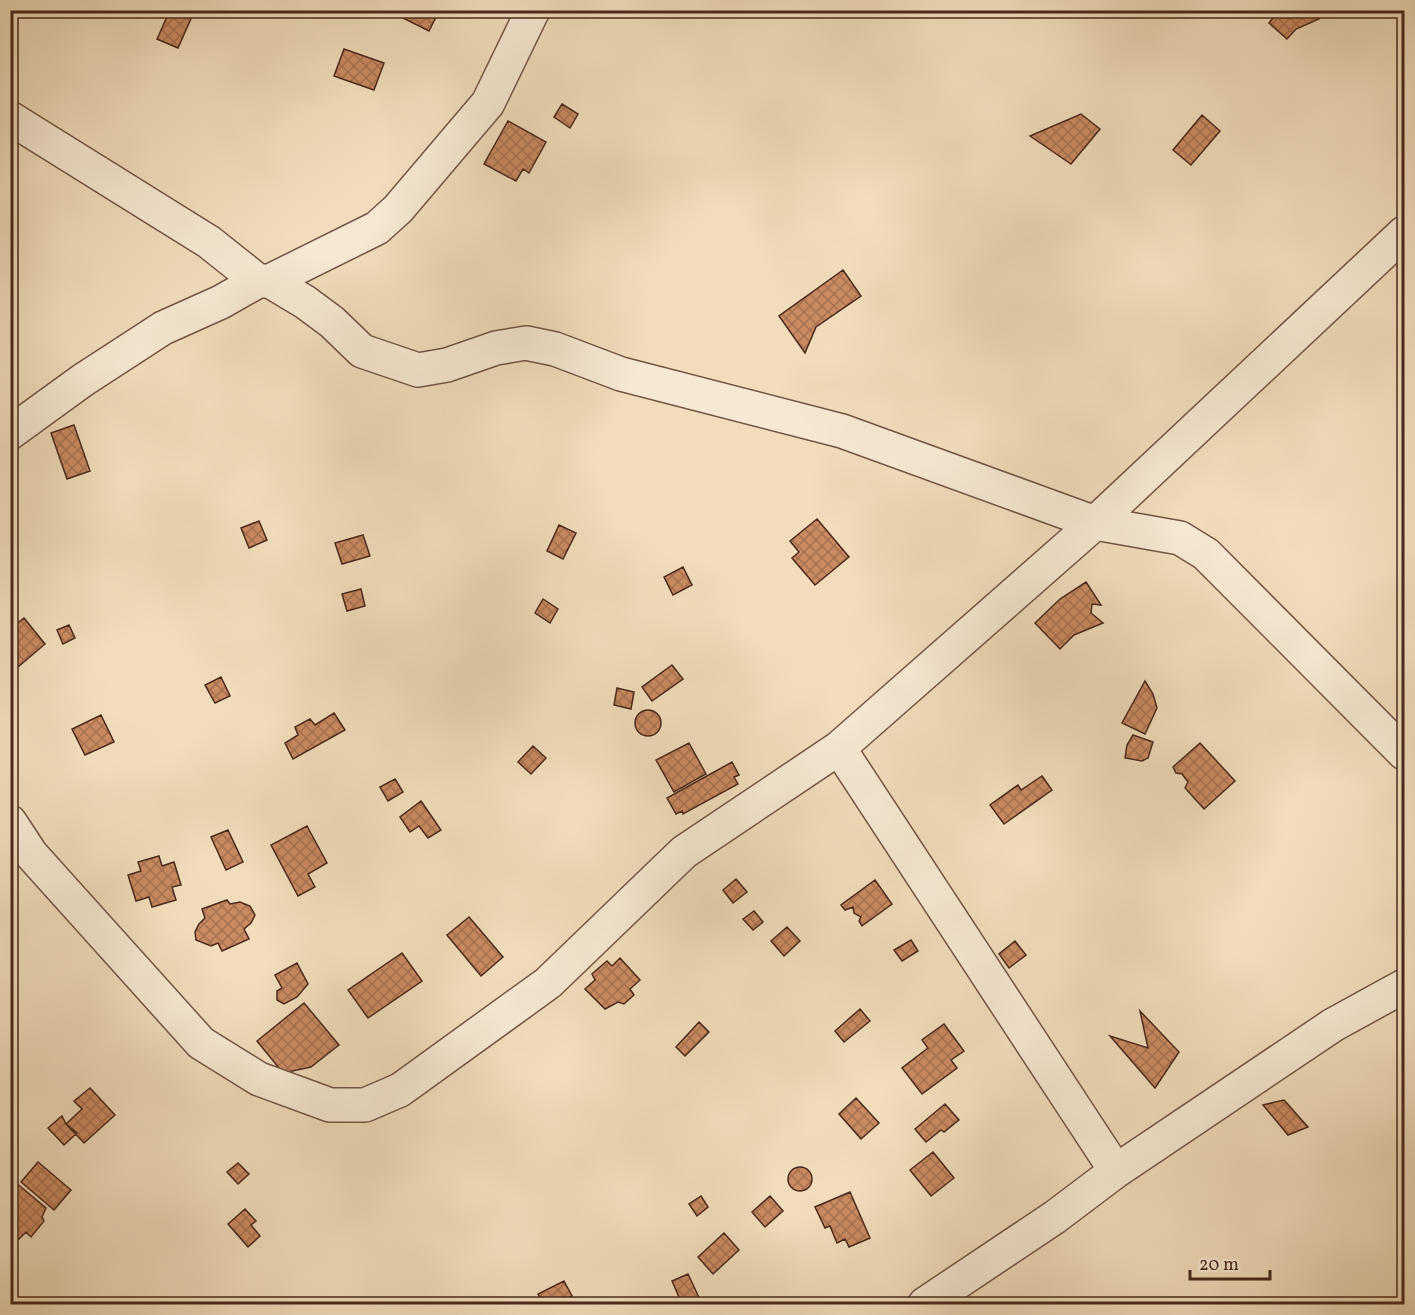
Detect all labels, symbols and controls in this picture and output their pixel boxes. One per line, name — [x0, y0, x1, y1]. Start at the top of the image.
scale bar — [1190, 1243, 1270, 1281]
text: 20 m — [1199, 1253, 1239, 1278]

